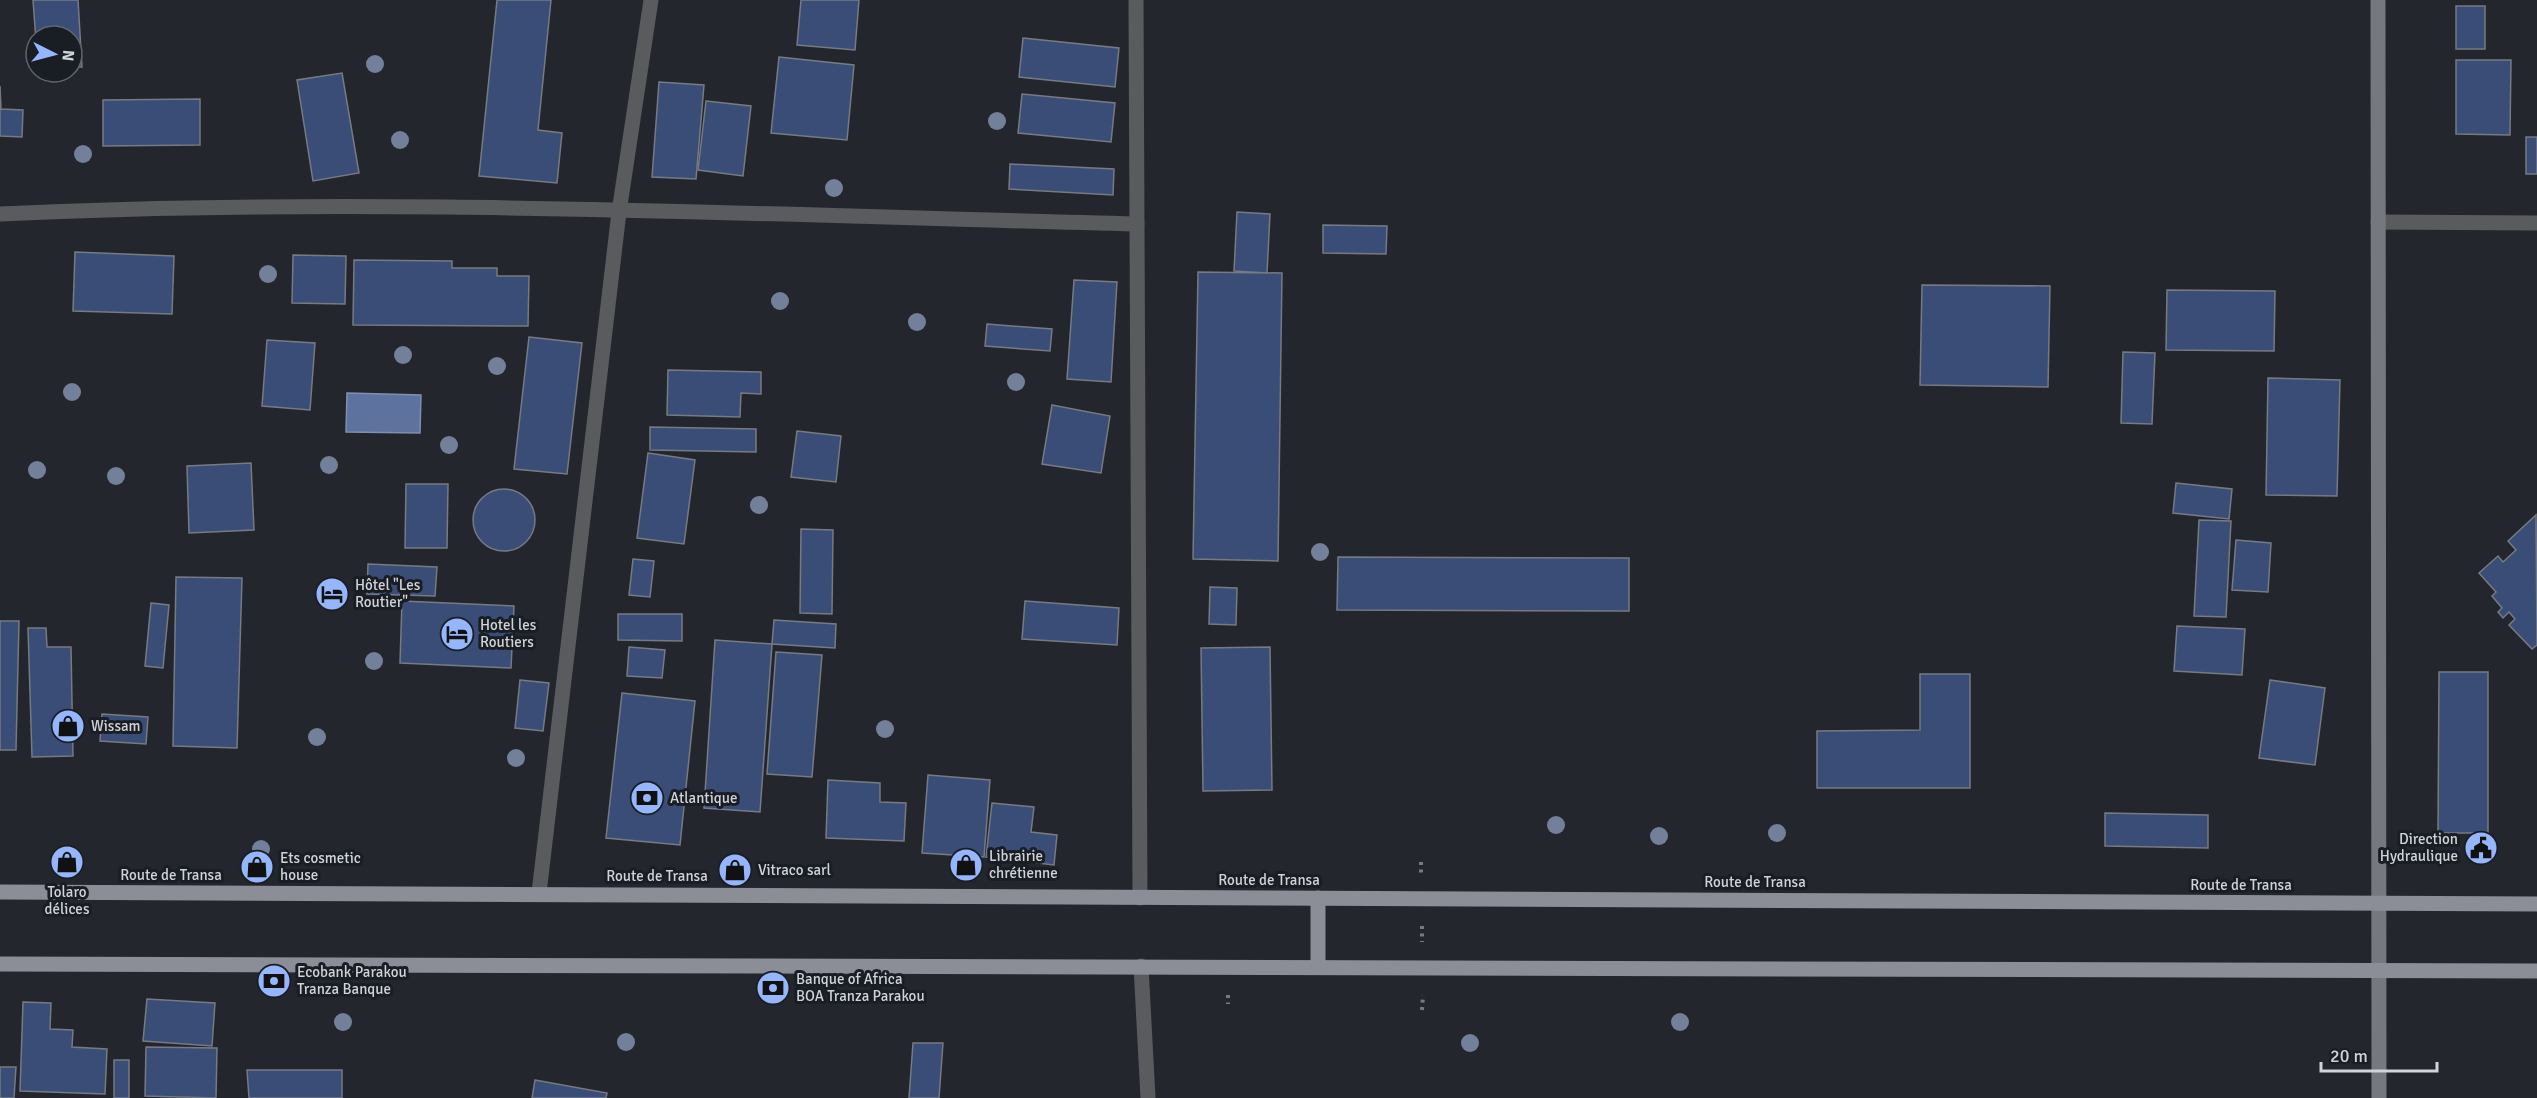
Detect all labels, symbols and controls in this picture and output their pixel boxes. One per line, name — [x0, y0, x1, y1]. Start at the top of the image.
north arrow — [24, 24, 84, 84]
text: N — [57, 49, 78, 62]
hotel icon: Hôtel "Les Routier" — [314, 576, 350, 612]
place label: Hôtel "Les Routier" — [355, 576, 421, 611]
hotel icon: Hotel les Routiers — [439, 616, 475, 652]
place label: Hotel les Routiers — [480, 616, 537, 651]
shop icon: Wissam — [50, 708, 86, 744]
place label: Wissam — [91, 717, 141, 735]
bank icon: Atlantique — [629, 780, 665, 816]
place label: Atlantique — [670, 789, 737, 807]
place label: Direction Hydraulique — [2380, 830, 2458, 865]
public building icon: Direction Hydraulique — [2463, 830, 2499, 866]
shop icon: Tolaro délices — [49, 844, 85, 880]
shop icon: Librairie chrétienne — [948, 847, 984, 883]
place label: Librairie chrétienne — [989, 847, 1058, 882]
shop icon: Ets cosmetic house — [239, 849, 275, 885]
place label: Ets cosmetic house — [280, 849, 361, 884]
shop icon: Vitraco sarl — [717, 852, 753, 888]
place label: Vitraco sarl — [758, 861, 831, 879]
street label: Route de Transa — [120, 866, 222, 884]
street label: Route de Transa — [606, 867, 708, 885]
street label: Route de Transa — [1218, 871, 1320, 889]
street label: Route de Transa — [1704, 873, 1806, 891]
street label: Route de Transa — [2190, 876, 2292, 894]
place label: Tolaro délices — [45, 883, 90, 918]
bank icon: Ecobank Parakou Tranza Banque — [256, 963, 292, 999]
place label: Ecobank Parakou Tranza Banque — [297, 963, 407, 998]
bank icon: Banque of Africa BOA Tranza Parakou — [755, 970, 791, 1006]
place label: Banque of Africa BOA Tranza Parakou — [796, 970, 925, 1005]
scale bar — [2321, 1035, 2436, 1073]
text: 20 m — [2330, 1045, 2368, 1067]

